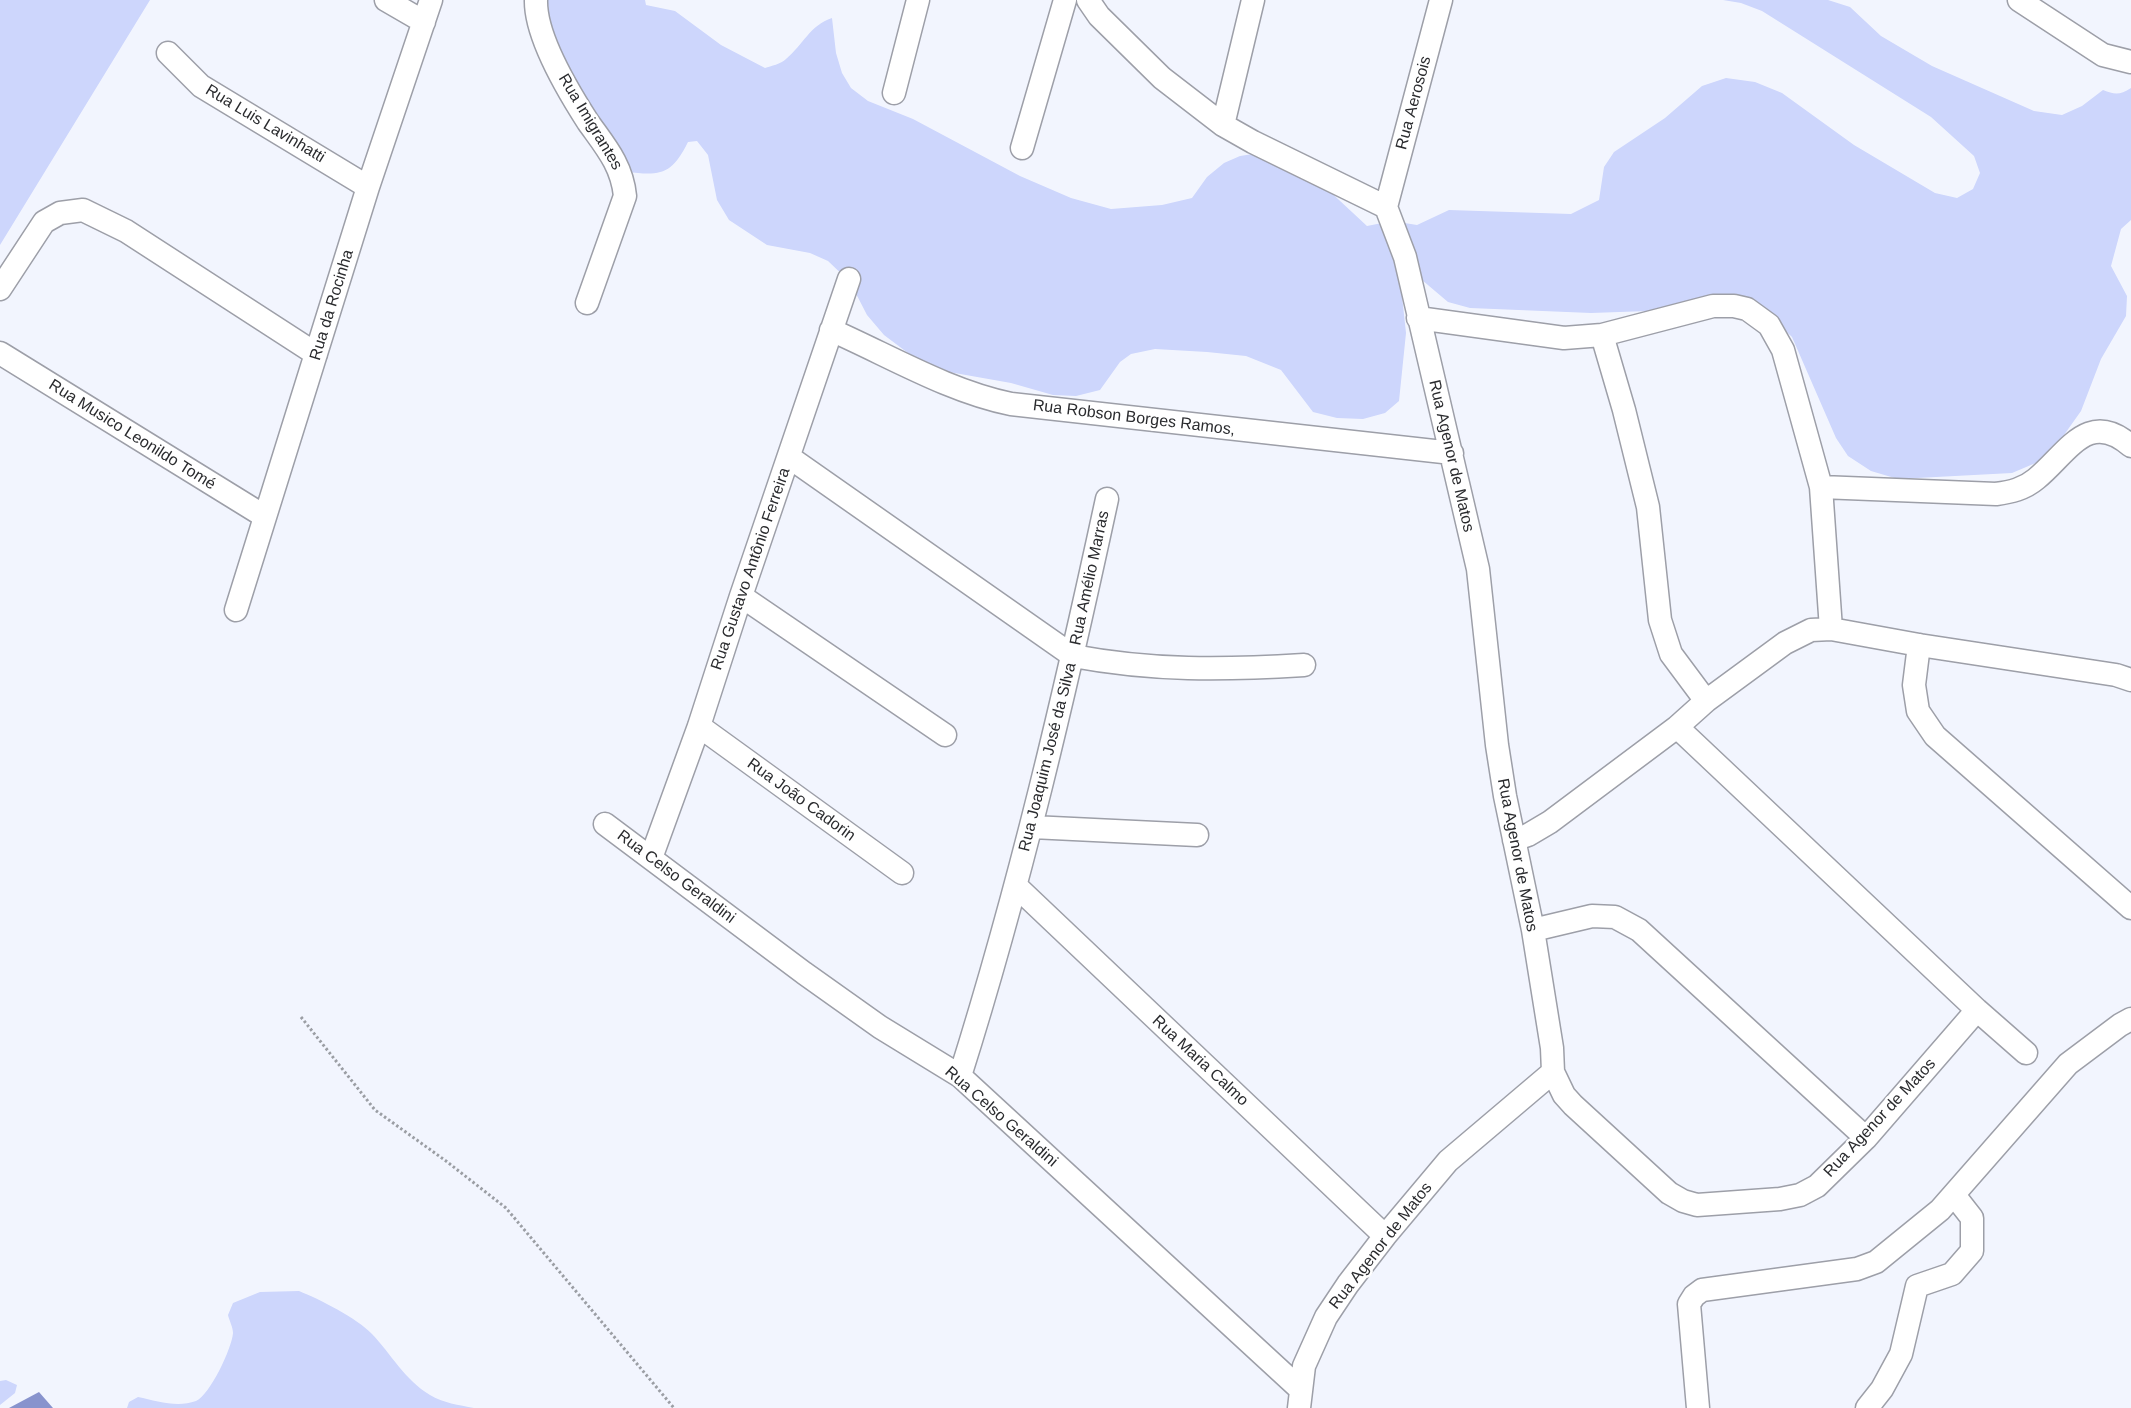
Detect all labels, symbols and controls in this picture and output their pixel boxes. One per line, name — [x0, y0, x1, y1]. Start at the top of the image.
street label: Rua Aerosois — [1392, 54, 1436, 152]
street label: Rua Imigrantes — [554, 71, 626, 173]
street label: Rua Luis Lavinhatti — [202, 81, 328, 167]
street label: Rua da Rocinha — [306, 247, 358, 363]
street label: Rua Musico Leonildo Tomé — [45, 376, 219, 494]
street label: Rua Agenor de Matos — [1424, 378, 1478, 534]
street label: Rua Robson Borges Ramos, — [1032, 396, 1236, 440]
street label: Rua Gustavo Antônio Ferreira — [707, 465, 795, 673]
street label: Rua Amélio Marras — [1066, 509, 1114, 647]
street label: Rua Joaquim José da Silva — [1015, 661, 1081, 853]
street label: Rua João Cadorin — [743, 754, 859, 846]
street label: Rua Agenor de Matos — [1493, 777, 1541, 933]
street label: Rua Celso Geraldini — [613, 826, 739, 928]
street label: Rua Maria Calmo — [1148, 1012, 1252, 1110]
street label: Rua Agenor de Matos — [1820, 1055, 1940, 1181]
street label: Rua Celso Geraldini — [941, 1063, 1061, 1171]
street label: Rua Agenor de Matos — [1326, 1179, 1436, 1313]

